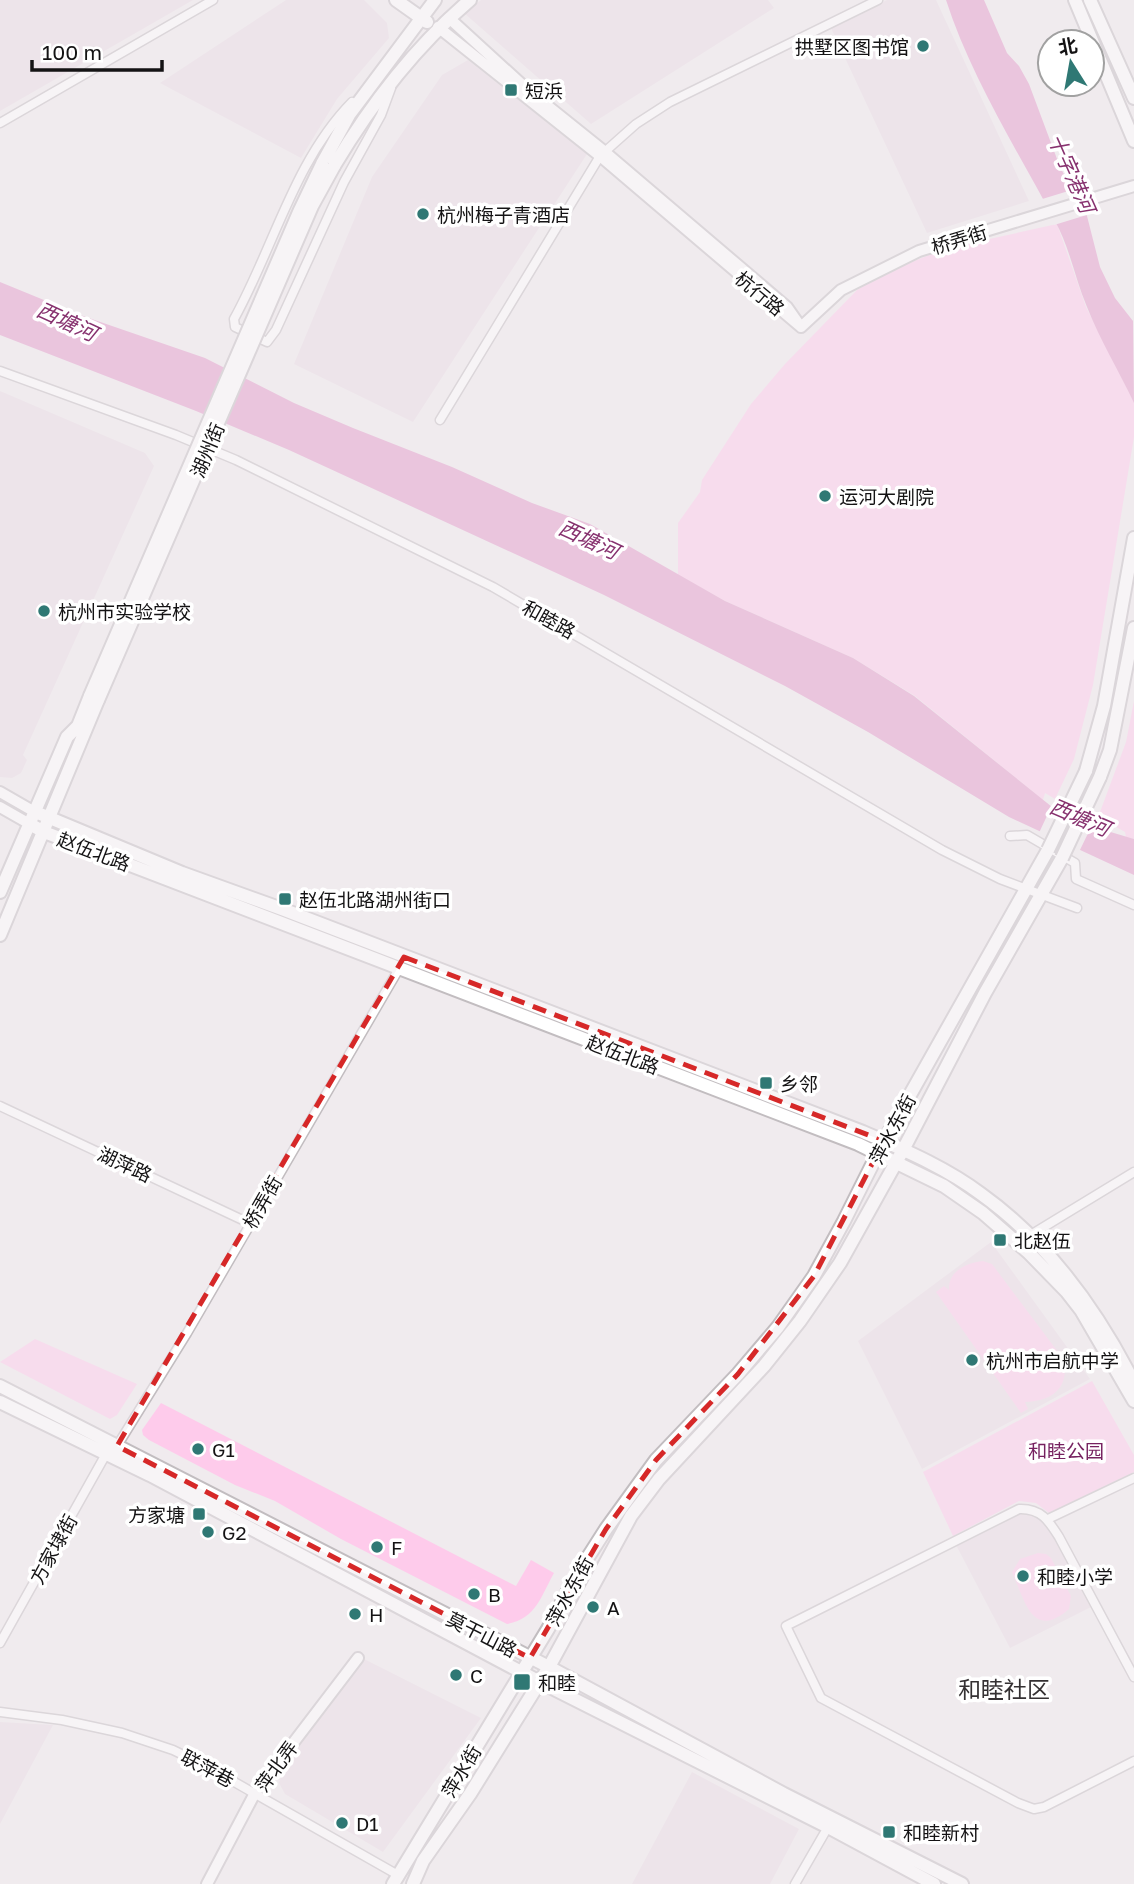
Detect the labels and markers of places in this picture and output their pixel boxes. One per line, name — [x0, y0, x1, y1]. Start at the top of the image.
place label: 拱墅区图书馆 — [795, 35, 909, 58]
marker: 拱墅区图书馆 — [915, 38, 931, 54]
place label: 短浜 — [525, 79, 563, 102]
marker: 短浜 — [503, 82, 519, 98]
place label: 杭州梅子青酒店 — [437, 203, 570, 226]
marker: 杭州梅子青酒店 — [415, 206, 431, 222]
place label: 运河大剧院 — [839, 485, 934, 508]
marker: 运河大剧院 — [817, 488, 833, 504]
place label: 杭州市实验学校 — [58, 600, 191, 623]
marker: 杭州市实验学校 — [36, 603, 52, 619]
place label: 赵伍北路湖州街口 — [299, 888, 451, 911]
marker: 赵伍北路湖州街口 — [277, 891, 293, 907]
place label: 乡邻 — [780, 1072, 818, 1095]
marker: 乡邻 — [758, 1075, 774, 1091]
place label: 北赵伍 — [1014, 1229, 1071, 1252]
marker: 北赵伍 — [992, 1232, 1008, 1248]
place label: 杭州市启航中学 — [986, 1349, 1119, 1372]
marker: 杭州市启航中学 — [964, 1352, 980, 1368]
place label: G1 — [212, 1438, 235, 1461]
marker: G1 — [190, 1441, 206, 1457]
place label: 方家塘 — [128, 1503, 185, 1526]
marker: 方家塘 — [191, 1506, 207, 1522]
place label: G2 — [222, 1521, 246, 1544]
marker: G2 — [200, 1524, 216, 1540]
place label: F — [391, 1536, 402, 1559]
marker: F — [369, 1539, 385, 1555]
place label: 和睦小学 — [1037, 1565, 1113, 1588]
marker: 和睦小学 — [1015, 1568, 1031, 1584]
place label: B — [488, 1583, 501, 1606]
marker: B — [466, 1586, 482, 1602]
place label: A — [607, 1596, 620, 1619]
marker: A — [585, 1599, 601, 1615]
place label: H — [369, 1603, 383, 1626]
marker: H — [347, 1606, 363, 1622]
place label: C — [470, 1664, 483, 1687]
marker: C — [448, 1667, 464, 1683]
place label: 和睦 — [538, 1671, 576, 1694]
marker: 和睦 — [512, 1672, 532, 1692]
place label: D1 — [356, 1812, 379, 1835]
marker: D1 — [334, 1815, 350, 1831]
place label: 和睦新村 — [903, 1821, 979, 1844]
marker: 和睦新村 — [881, 1824, 897, 1840]

